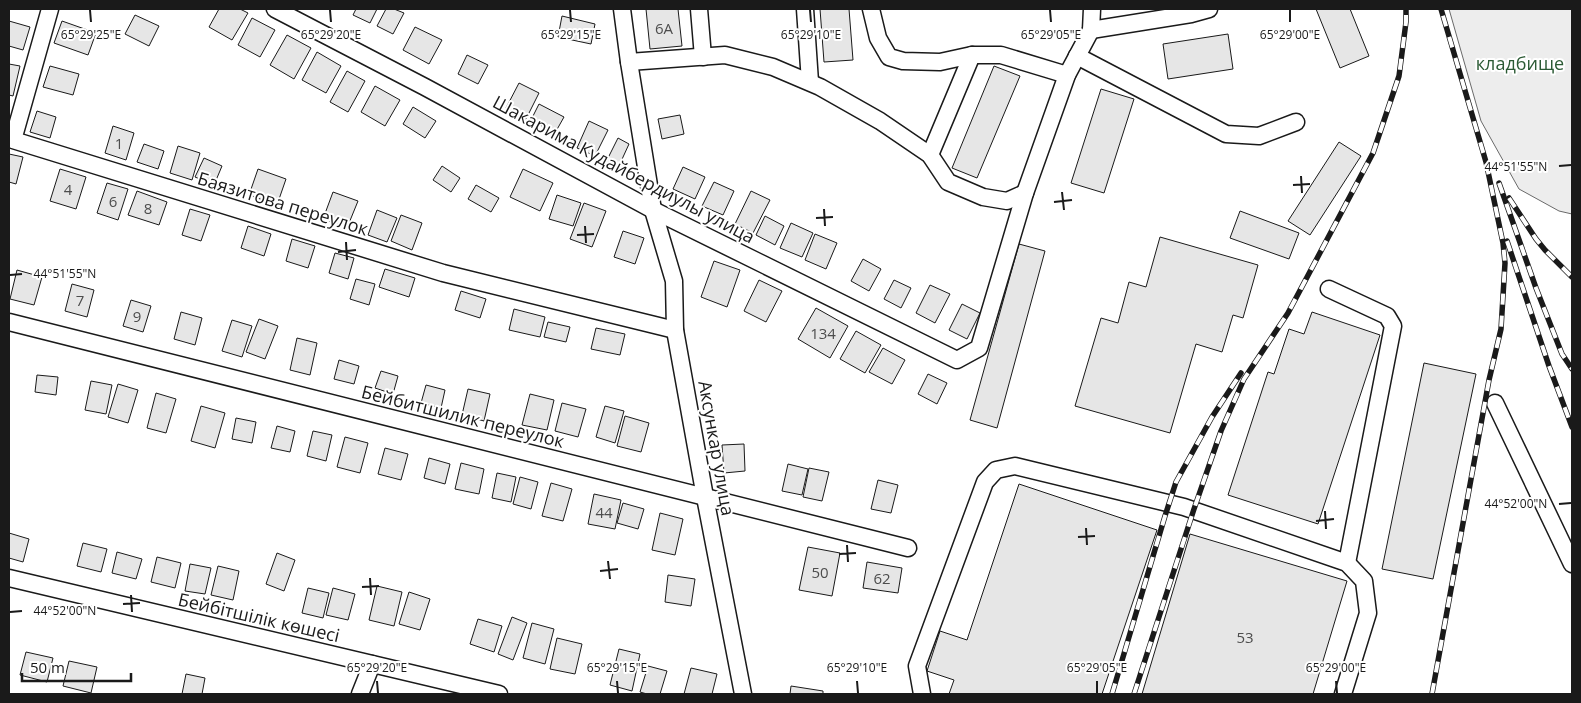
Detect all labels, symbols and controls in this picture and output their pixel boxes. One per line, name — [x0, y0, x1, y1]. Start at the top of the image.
house number: 6А — [655, 18, 674, 38]
text: 65°29'25"E — [61, 26, 121, 43]
text: 65°29'20"E — [301, 26, 361, 43]
text: 65°29'15"E — [541, 26, 601, 43]
text: 65°29'10"E — [781, 26, 841, 43]
text: 65°29'05"E — [1021, 26, 1081, 43]
text: 65°29'00"E — [1260, 26, 1320, 43]
park label: кладбище — [1476, 51, 1564, 75]
street label: Шакарима Кудайбердиулы улица — [489, 90, 759, 248]
house number: 1 — [115, 133, 123, 153]
text: 44°51'55"N — [1485, 158, 1547, 175]
street label: Баязитова переулок — [195, 166, 372, 241]
house number: 4 — [64, 179, 73, 199]
house number: 6 — [109, 191, 117, 211]
house number: 8 — [144, 198, 152, 218]
text: 44°51'55"N — [34, 265, 96, 282]
house number: 7 — [76, 290, 84, 310]
house number: 9 — [133, 306, 141, 326]
house number: 134 — [810, 323, 836, 343]
street label: Бейбитшилик переулок — [359, 379, 568, 453]
street label: Аксункар улица — [693, 379, 741, 517]
text: 44°52'00"N — [1485, 495, 1547, 512]
house number: 44 — [595, 502, 613, 522]
house number: 50 — [811, 562, 829, 582]
house number: 62 — [873, 568, 891, 588]
street label: Бейбітшілік көшесі — [176, 587, 342, 647]
text: 44°52'00"N — [34, 602, 96, 619]
house number: 53 — [1236, 627, 1254, 647]
scale bar — [22, 650, 131, 682]
text: 50 m — [30, 657, 65, 677]
text: 65°29'20"E — [347, 659, 407, 676]
text: 65°29'15"E — [587, 659, 647, 676]
text: 65°29'10"E — [827, 659, 887, 676]
text: 65°29'05"E — [1067, 659, 1127, 676]
text: 65°29'00"E — [1306, 659, 1366, 676]

